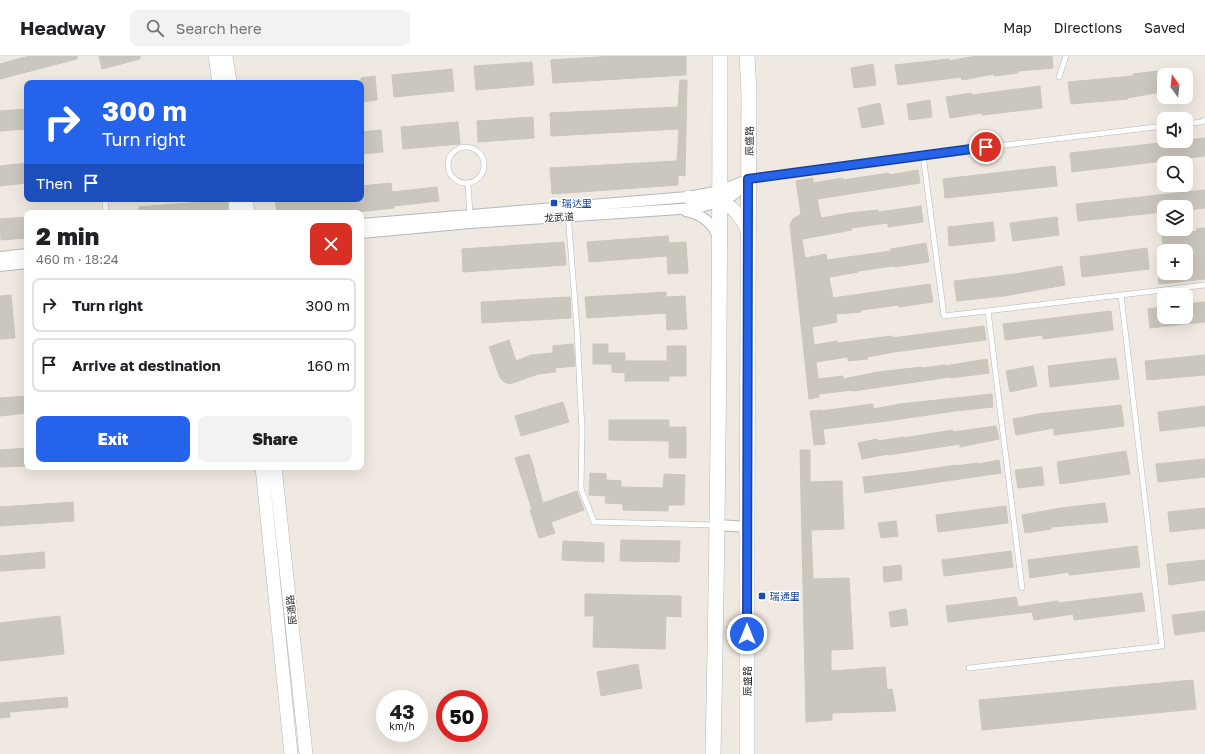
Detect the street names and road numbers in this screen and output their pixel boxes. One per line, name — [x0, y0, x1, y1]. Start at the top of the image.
street label: 辰盛路 — [743, 126, 755, 156]
street label: 龙武道 — [544, 210, 574, 224]
street label: 辰通路 — [283, 594, 299, 626]
street label: 辰盛路 — [741, 666, 753, 696]

